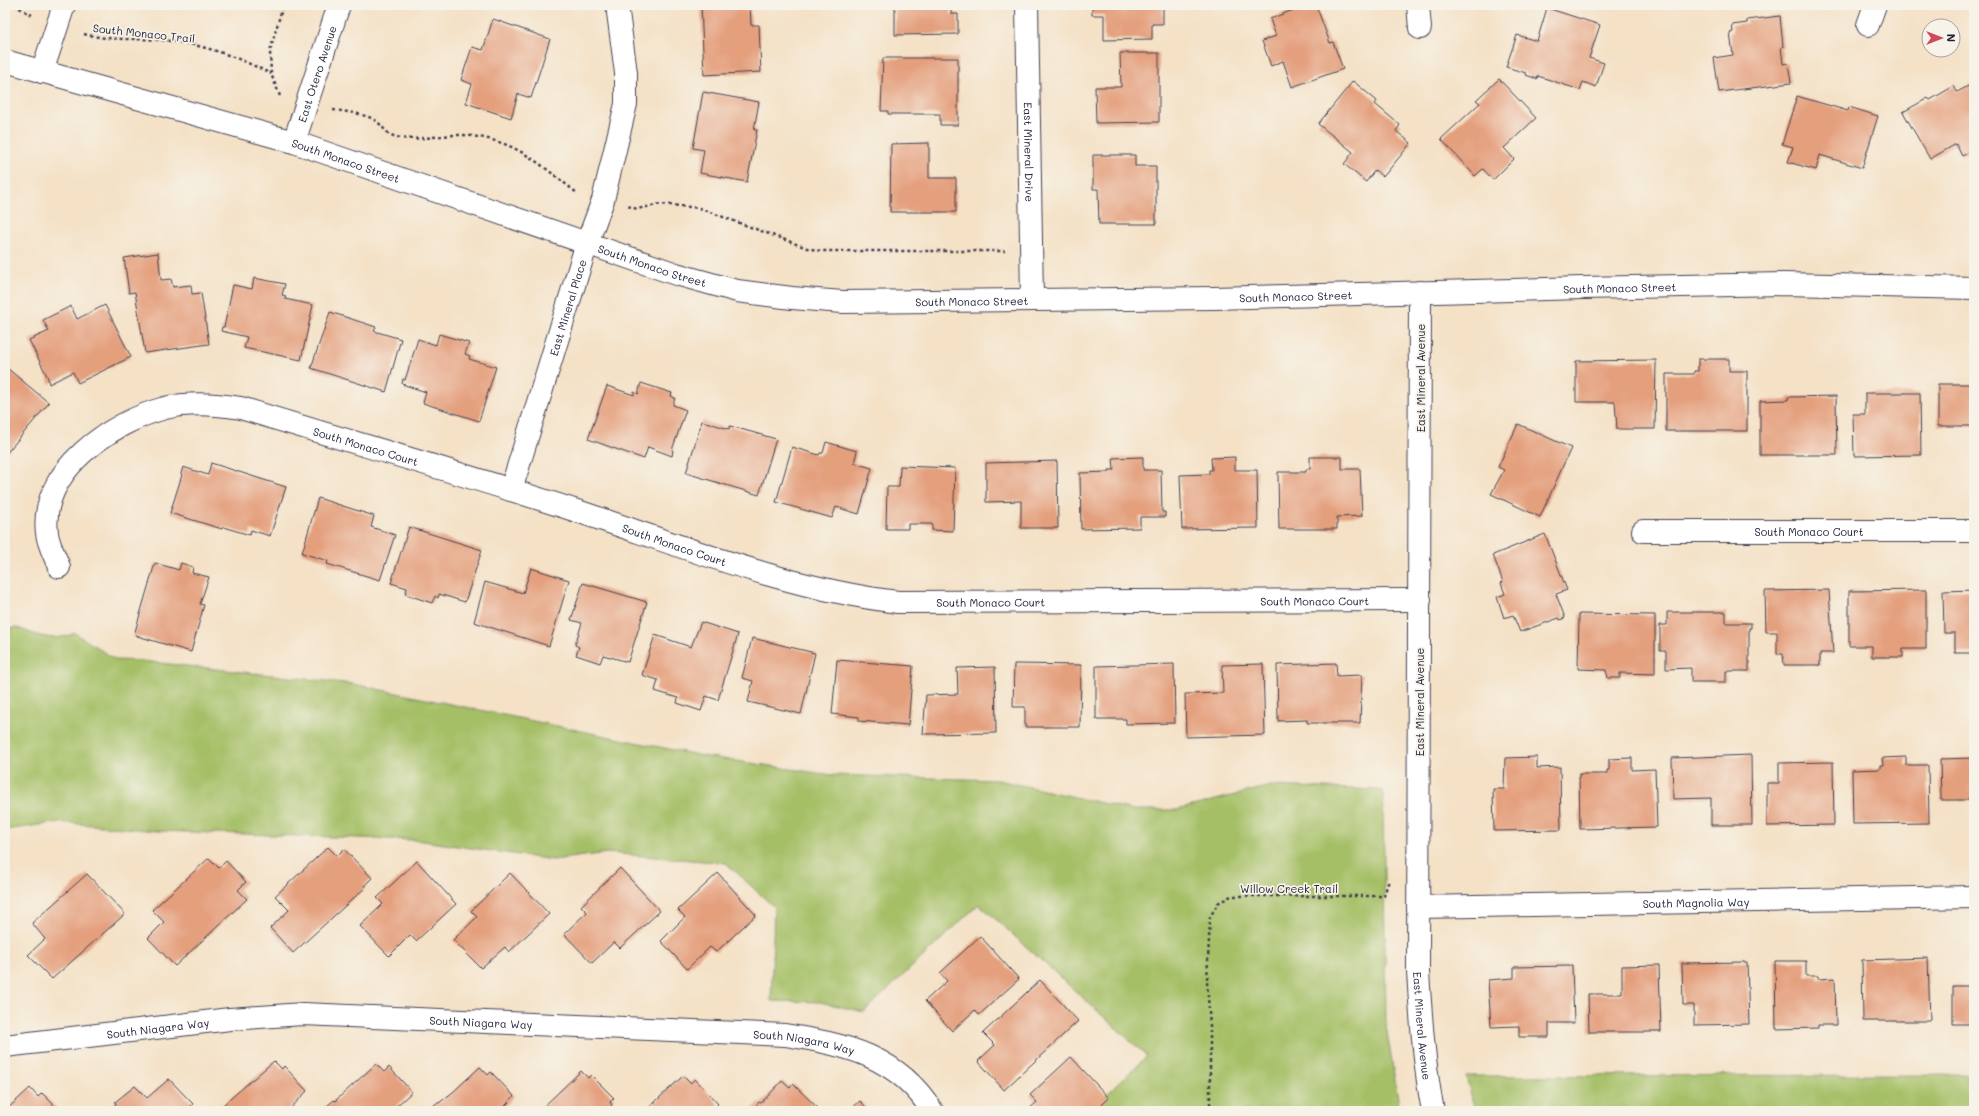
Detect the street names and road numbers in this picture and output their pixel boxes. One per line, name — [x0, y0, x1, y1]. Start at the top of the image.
street label: South Monaco Trail — [92, 20, 196, 46]
street label: East Otero Avenue — [294, 23, 339, 124]
street label: East Mineral Drive — [1021, 102, 1038, 202]
street label: South Monaco Street — [290, 134, 402, 186]
street label: South Monaco Street — [596, 240, 708, 290]
street label: East Mineral Place — [545, 257, 589, 358]
street label: South Monaco Street — [1563, 279, 1677, 296]
street label: South Monaco Street — [1239, 287, 1353, 305]
street label: South Monaco Street — [915, 293, 1029, 309]
street label: East Mineral Avenue — [1413, 324, 1428, 432]
street label: South Monaco Court — [311, 423, 420, 469]
street label: South Monaco Court — [620, 520, 729, 569]
street label: South Monaco Court — [1755, 524, 1864, 539]
street label: South Monaco Court — [1260, 593, 1369, 608]
street label: South Monaco Court — [936, 594, 1045, 609]
street label: East Mineral Avenue — [1412, 648, 1427, 756]
street label: Willow Creek Trail — [1240, 881, 1338, 896]
street label: South Magnolia Way — [1642, 894, 1750, 910]
street label: East Mineral Avenue — [1410, 971, 1435, 1081]
street label: South Niagara Way — [429, 1012, 533, 1032]
street label: South Niagara Way — [106, 1014, 210, 1041]
street label: South Niagara Way — [753, 1026, 857, 1058]

